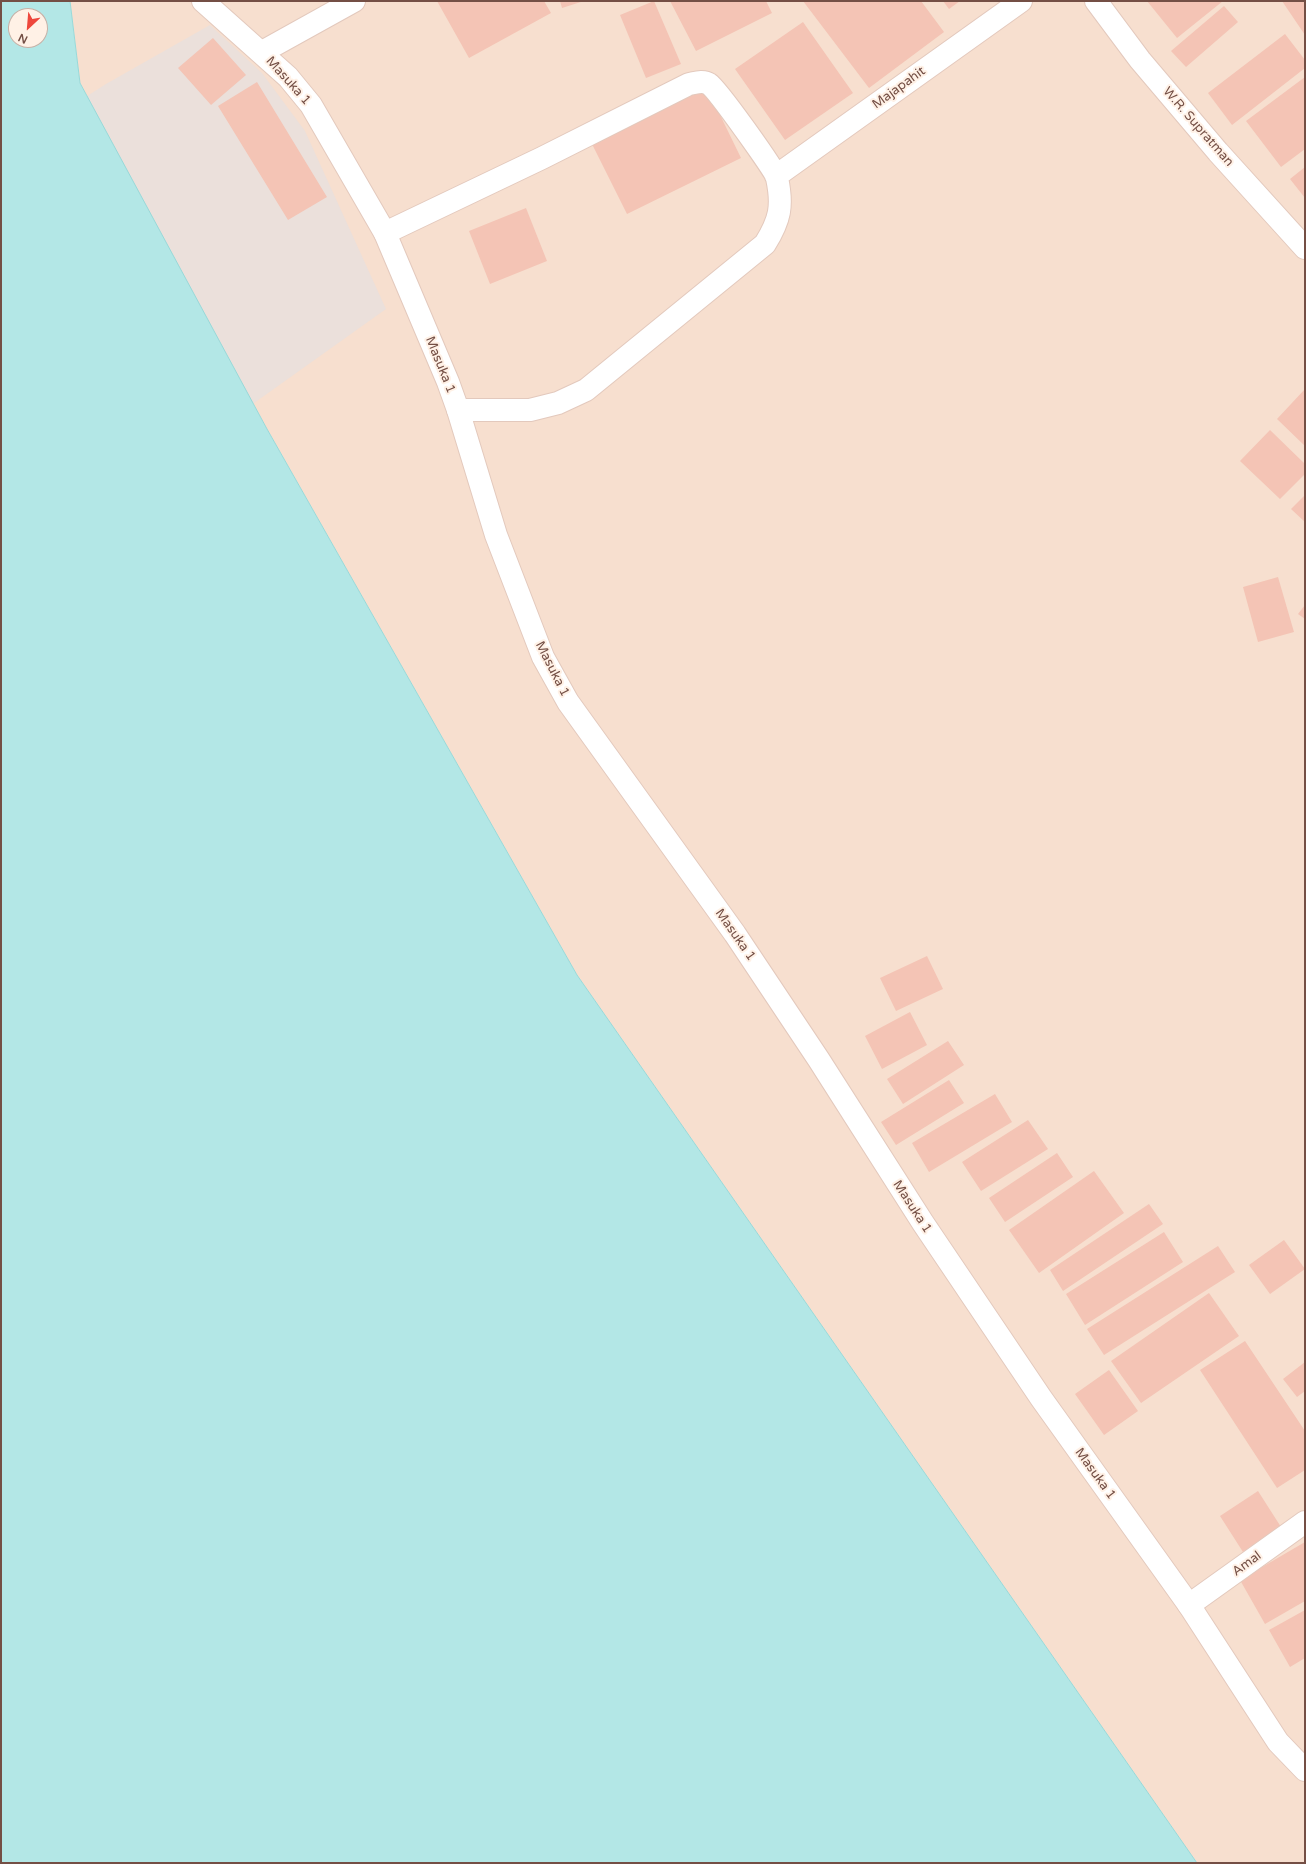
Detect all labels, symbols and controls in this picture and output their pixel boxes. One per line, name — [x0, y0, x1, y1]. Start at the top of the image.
north arrow — [8, 8, 48, 48]
text: N — [16, 31, 30, 46]
street label: Masuka 1 — [262, 54, 314, 108]
street label: Majapahit — [869, 63, 929, 113]
street label: W.R. Supratman — [1159, 84, 1237, 170]
street label: Masuka 1 — [422, 334, 458, 396]
street label: Masuka 1 — [531, 639, 573, 699]
street label: Masuka 1 — [711, 906, 759, 964]
street label: Masuka 1 — [889, 1178, 935, 1236]
street label: Masuka 1 — [1071, 1445, 1119, 1503]
street label: Amal — [1229, 1548, 1265, 1580]

